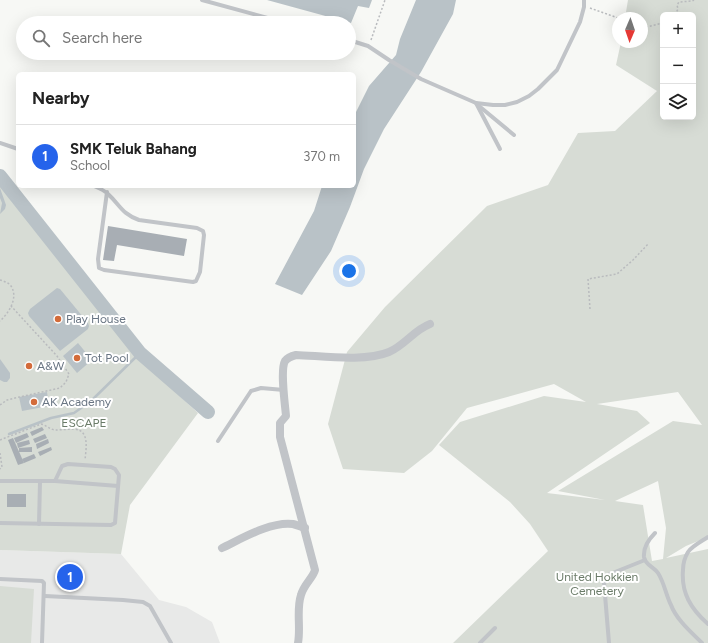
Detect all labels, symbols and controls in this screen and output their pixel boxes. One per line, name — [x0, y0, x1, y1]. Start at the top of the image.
north arrow — [612, 12, 648, 48]
map controls — [660, 12, 696, 120]
button: + — [660, 12, 696, 48]
search box — [16, 16, 356, 60]
icon: search — [30, 27, 52, 49]
text: Search here — [62, 29, 142, 47]
button: − — [660, 48, 696, 84]
button: layers — [660, 84, 696, 120]
text: Nearby — [32, 88, 90, 108]
text: SMK Teluk Bahang — [70, 140, 197, 158]
text: 1 — [42, 149, 48, 164]
text: 370 m — [303, 149, 340, 164]
text: School — [70, 158, 110, 173]
your location — [339, 261, 359, 281]
place label: Play House — [66, 312, 126, 326]
marker: Play House — [53, 314, 63, 324]
place label: Tot Pool — [85, 351, 129, 365]
marker: Tot Pool — [72, 353, 82, 363]
place label: A&W — [37, 359, 65, 373]
marker: A&W — [24, 361, 34, 371]
place label: AK Academy — [42, 395, 112, 409]
marker: AK Academy — [29, 397, 39, 407]
park label: ESCAPE — [61, 416, 107, 430]
pin: 1 — [57, 562, 83, 592]
park label: United Hokkien Cemetery — [556, 570, 639, 598]

